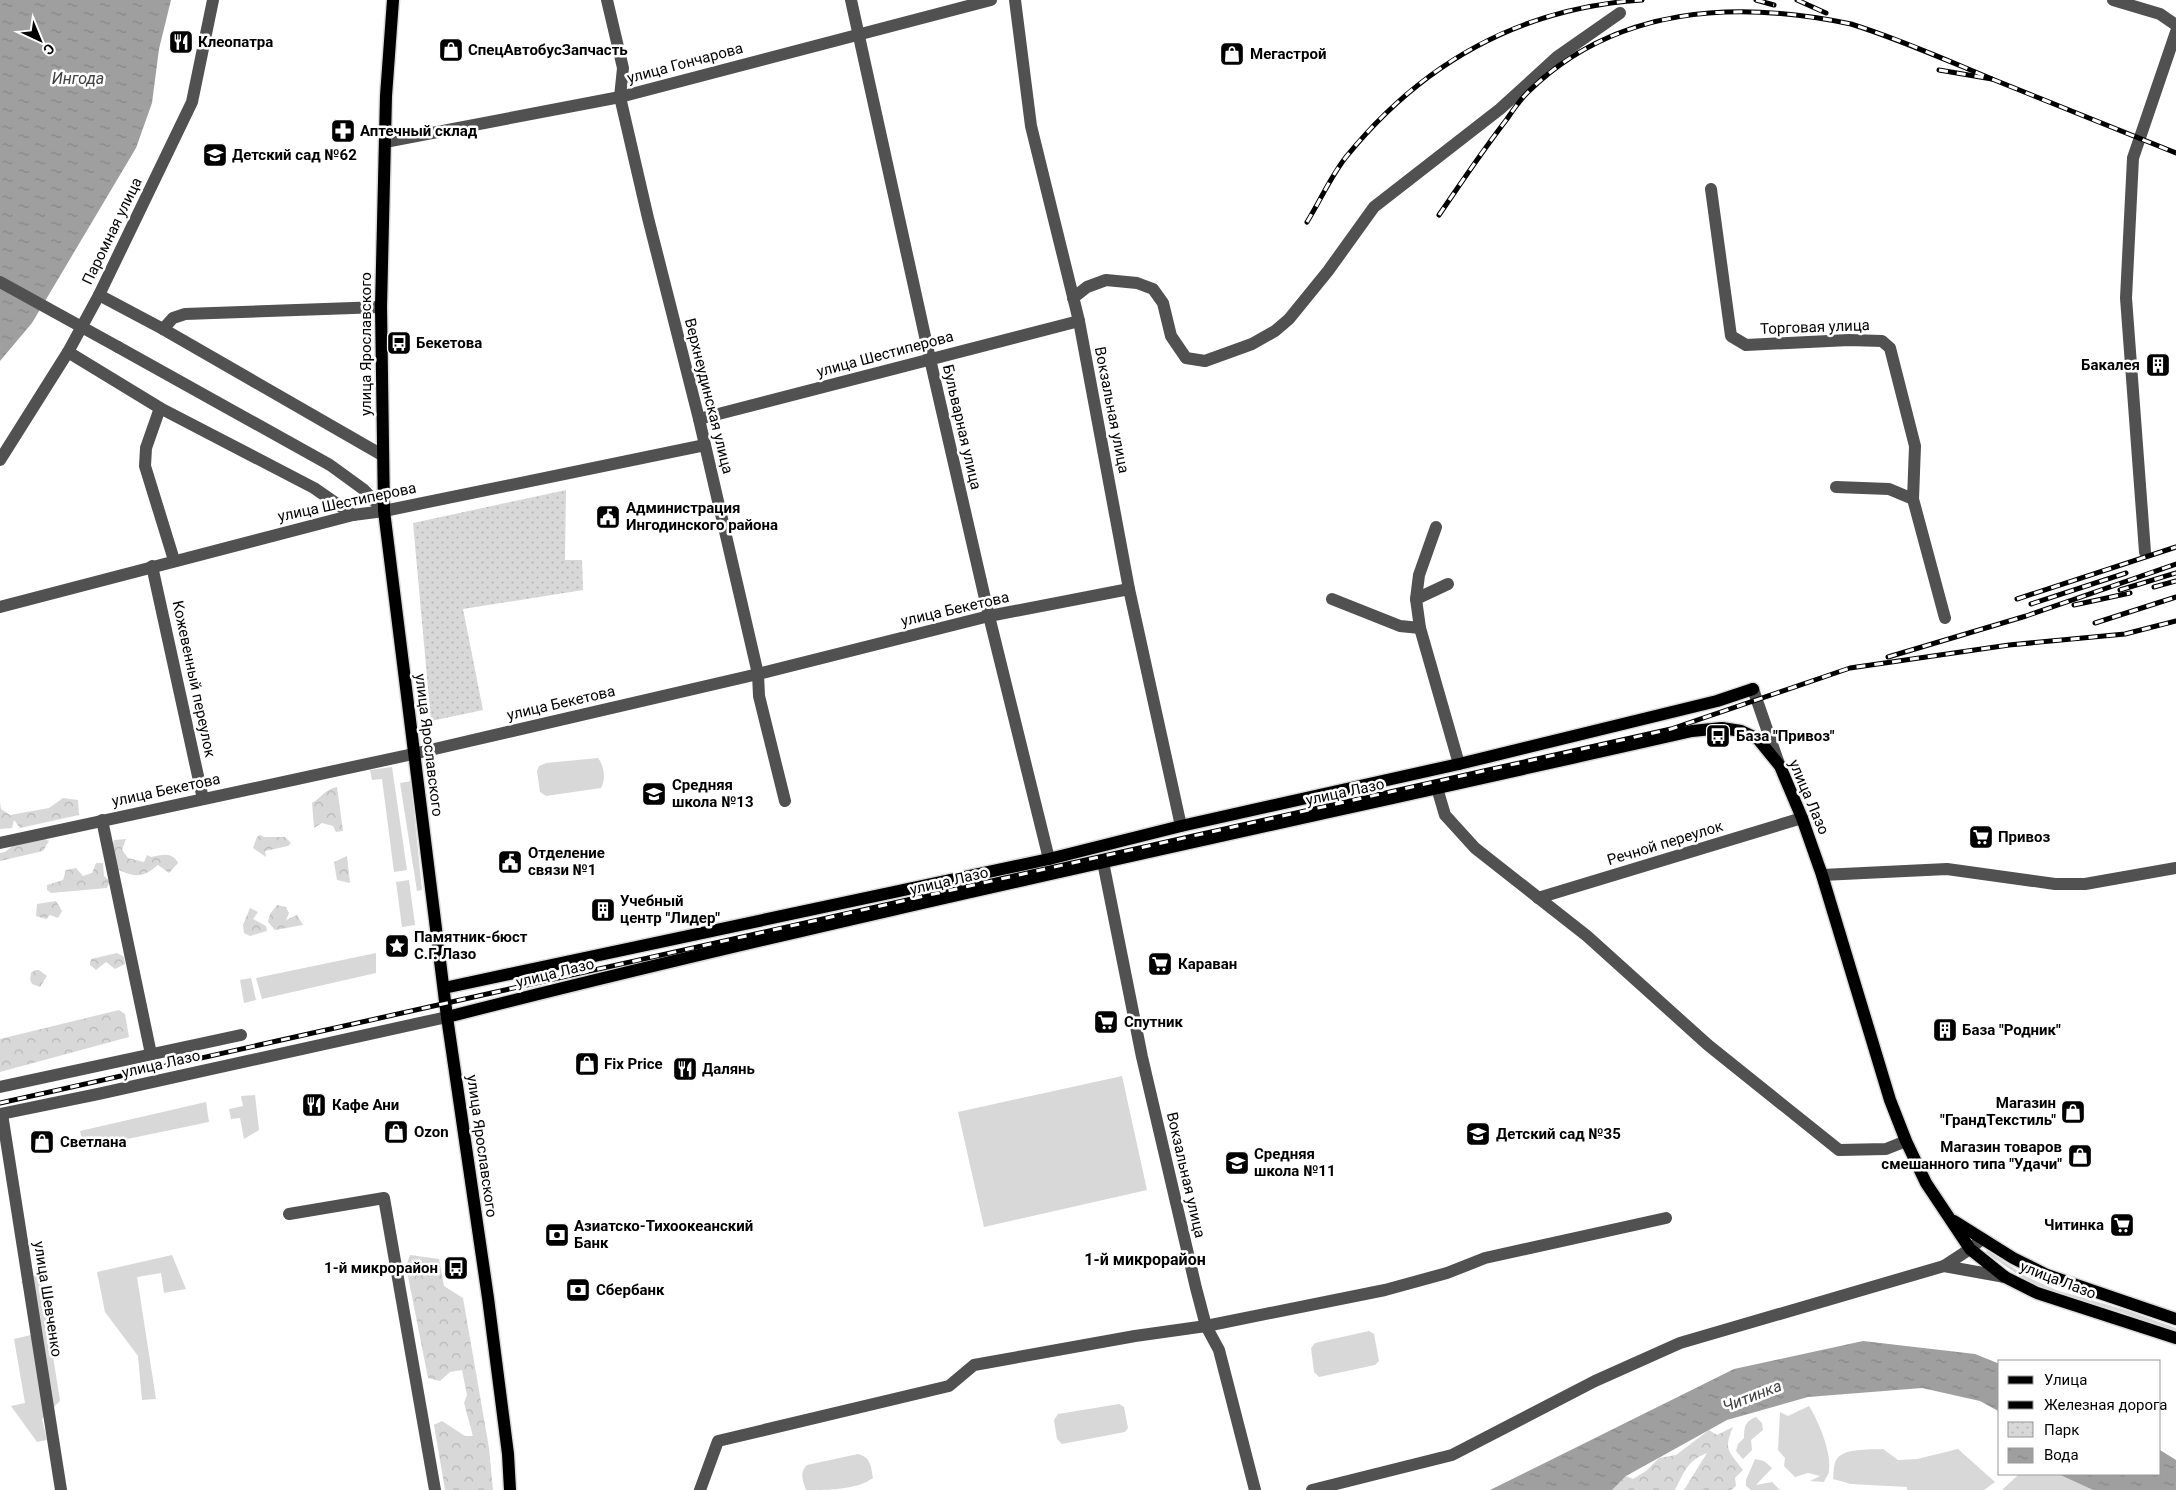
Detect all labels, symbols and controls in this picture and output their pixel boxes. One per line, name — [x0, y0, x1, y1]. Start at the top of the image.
north arrow — [15, 15, 65, 65]
restaurant icon: Клеопатра — [168, 29, 194, 55]
place label: Клеопатра — [198, 33, 273, 51]
shop icon: СпецАвтобусЗапчасть — [438, 37, 464, 63]
street label: улица Гончарова — [625, 39, 745, 87]
text: С — [40, 40, 58, 58]
place label: СпецАвтобусЗапчасть — [468, 41, 628, 59]
shop icon: Мегастрой — [1219, 41, 1245, 67]
place label: Мегастрой — [1250, 45, 1326, 63]
water label: Ингода — [52, 69, 104, 88]
pharmacy icon: Аптечный склад — [330, 118, 356, 144]
place label: Аптечный склад — [360, 122, 478, 140]
school or university icon: Детский сад №62 — [202, 142, 228, 168]
place label: Детский сад №62 — [232, 146, 357, 164]
street label: Паромная улица — [78, 175, 146, 287]
street label: улица Ярославского — [357, 272, 375, 416]
street label: Верхнеудинская улица — [681, 316, 737, 476]
street label: Торговая улица — [1760, 316, 1870, 338]
street label: улица Шестиперова — [815, 327, 955, 381]
bus stop icon: Бекетова — [386, 330, 412, 356]
place label: Бекетова — [416, 334, 482, 352]
street label: Вокзальная улица — [1091, 345, 1133, 475]
building icon: Бакалея — [2145, 352, 2171, 378]
place label: Бакалея — [2081, 356, 2140, 374]
street label: Бульварная улица — [939, 363, 985, 491]
street label: улица Шестиперова — [276, 479, 418, 525]
place label: Администрация Ингодинского района — [626, 499, 778, 534]
public building icon: Администрация Ингодинского района — [595, 504, 621, 530]
street label: улица Бекетова — [899, 588, 1011, 630]
street label: Кожевенный переулок — [169, 599, 219, 759]
street label: улица Ярославского — [411, 673, 447, 817]
street label: улица Бекетова — [505, 682, 617, 724]
bus stop icon: База "Привоз" — [1705, 723, 1731, 749]
place label: База "Привоз" — [1736, 727, 1835, 745]
street label: улица Лазо — [1785, 757, 1833, 837]
street label: улица Бекетова — [110, 770, 222, 810]
street label: улица Лазо — [1304, 775, 1386, 809]
place label: Средняя школа №13 — [672, 776, 754, 811]
school or university icon: Средняя школа №13 — [641, 781, 667, 807]
street label: Речной переулок — [1605, 817, 1725, 869]
supermarket icon: Привоз — [1968, 824, 1994, 850]
place label: Привоз — [1998, 828, 2050, 846]
place label: Отделение связи №1 — [528, 844, 605, 879]
public building icon: Отделение связи №1 — [497, 849, 523, 875]
street label: улица Лазо — [908, 863, 990, 899]
place label: Учебный центр "Лидер" — [620, 892, 720, 927]
building icon: Учебный центр "Лидер" — [590, 897, 616, 923]
place label: Памятник-бюст С.Г. Лазо — [414, 928, 528, 963]
place icon: Памятник-бюст С.Г. Лазо — [384, 933, 410, 959]
supermarket icon: Караван — [1147, 951, 1173, 977]
street label: улица Лазо — [514, 955, 596, 991]
place label: Караван — [1178, 955, 1237, 973]
supermarket icon: Спутник — [1093, 1009, 1119, 1035]
place label: Спутник — [1124, 1013, 1184, 1031]
building icon: База "Родник" — [1932, 1017, 1958, 1043]
place label: База "Родник" — [1962, 1021, 2061, 1039]
street label: улица Лазо — [120, 1046, 202, 1082]
shop icon: Fix Price — [574, 1051, 600, 1077]
place label: Fix Price — [604, 1055, 663, 1073]
restaurant icon: Далянь — [672, 1056, 698, 1082]
place label: Далянь — [702, 1060, 755, 1078]
street label: улица Ярославского — [463, 1074, 501, 1218]
restaurant icon: Кафе Ани — [301, 1092, 327, 1118]
place label: Магазин "ГрандТекстиль" — [1940, 1094, 2056, 1129]
place label: Кафе Ани — [332, 1096, 399, 1114]
shop icon: Магазин "ГрандТекстиль" — [2060, 1099, 2086, 1125]
street label: Вокзальная улица — [1163, 1110, 1209, 1240]
shop icon: Ozon — [383, 1119, 409, 1145]
school or university icon: Детский сад №35 — [1465, 1121, 1491, 1147]
place label: Ozon — [414, 1123, 449, 1141]
place label: Детский сад №35 — [1496, 1125, 1621, 1143]
shop icon: Светлана — [29, 1129, 55, 1155]
place label: Светлана — [60, 1133, 127, 1151]
place label: Магазин товаров смешанного типа "Удачи" — [1881, 1138, 2062, 1173]
shop icon: Магазин товаров смешанного типа "Удачи" — [2067, 1143, 2093, 1169]
place label: Средняя школа №11 — [1254, 1145, 1336, 1180]
school or university icon: Средняя школа №11 — [1224, 1150, 1250, 1176]
supermarket icon: Читинка — [2109, 1212, 2135, 1238]
place label: Читинка — [2044, 1216, 2104, 1234]
place label: Азиатско-Тихоокеанский Банк — [574, 1217, 753, 1252]
bank icon: Азиатско-Тихоокеанский Банк — [544, 1222, 570, 1248]
street label: улица Шевченко — [30, 1240, 66, 1358]
district label: 1-й микрорайон — [1084, 1250, 1206, 1269]
bus stop icon: 1-й микрорайон — [443, 1255, 469, 1281]
street label: улица Лазо — [2017, 1257, 2099, 1303]
place label: 1-й микрорайон — [324, 1259, 438, 1277]
bank icon: Сбербанк — [565, 1277, 591, 1303]
place label: Сбербанк — [596, 1281, 665, 1299]
legend — [1998, 1360, 2161, 1475]
text: Улица — [2044, 1371, 2087, 1389]
water label: Читинка — [1720, 1376, 1784, 1416]
text: Железная дорога — [2044, 1396, 2167, 1414]
text: Парк — [2044, 1421, 2079, 1439]
text: Вода — [2044, 1446, 2079, 1464]

